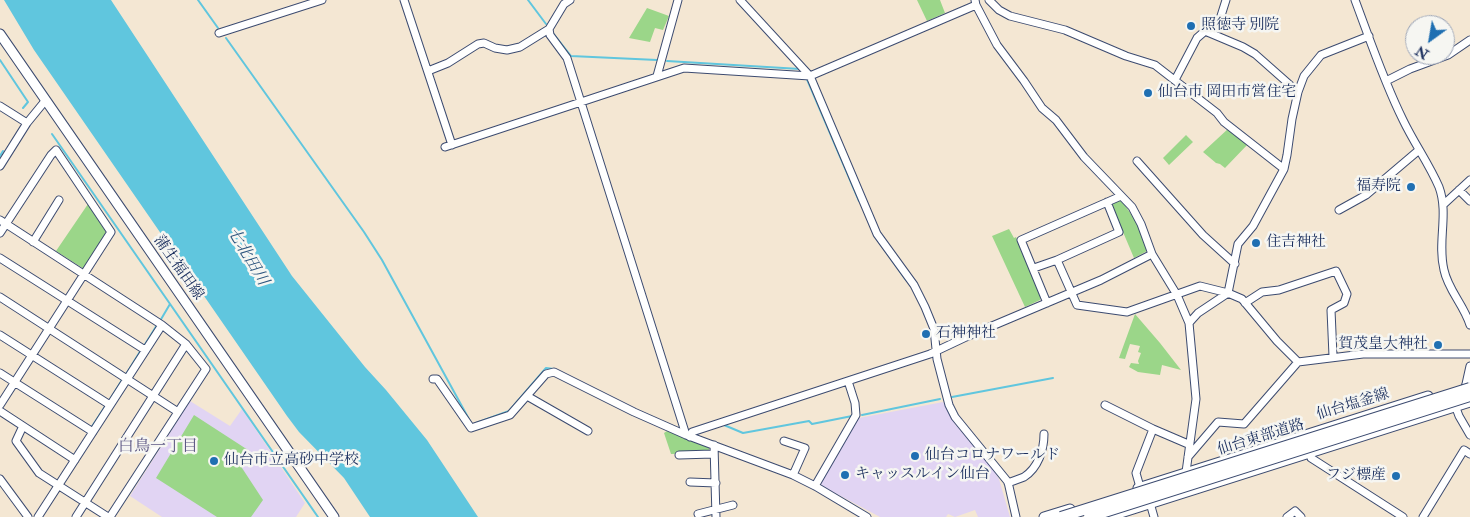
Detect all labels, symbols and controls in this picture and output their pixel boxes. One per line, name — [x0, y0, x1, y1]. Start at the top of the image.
north arrow — [1405, 15, 1455, 65]
place label: 照徳寺 別院 — [1201, 17, 1279, 35]
marker: 照徳寺 別院 — [1185, 20, 1197, 32]
text: N — [1412, 42, 1432, 63]
place label: 仙台市 岡田市営住宅 — [1158, 84, 1296, 102]
marker: 仙台市 岡田市営住宅 — [1142, 87, 1154, 99]
place label: 福寿院 — [1356, 178, 1401, 196]
marker: 福寿院 — [1405, 181, 1417, 193]
water label: 七北田川 — [222, 225, 272, 289]
street label: 蒲生福田線 — [149, 232, 207, 304]
place label: 住吉神社 — [1266, 234, 1326, 252]
marker: 住吉神社 — [1250, 237, 1262, 249]
place label: 石神神社 — [936, 325, 996, 343]
marker: 石神神社 — [920, 328, 932, 340]
place label: 賀茂皇大神社 — [1338, 336, 1428, 354]
marker: 賀茂皇大神社 — [1432, 339, 1444, 351]
street label: 仙台塩釜線 — [1315, 385, 1391, 425]
street label: 仙台東部道路 — [1215, 416, 1307, 460]
district label: 白鳥一丁目 — [118, 438, 198, 458]
place label: 仙台コロナワールド — [925, 447, 1060, 465]
marker: 仙台コロナワールド — [909, 450, 921, 462]
place label: 仙台市立高砂中学校 — [224, 452, 359, 470]
marker: 仙台市立高砂中学校 — [208, 455, 220, 467]
place label: キャッスルイン仙台 — [855, 466, 990, 484]
place label: フジ標産 — [1326, 467, 1386, 485]
marker: キャッスルイン仙台 — [839, 469, 851, 481]
marker: フジ標産 — [1390, 470, 1402, 482]

